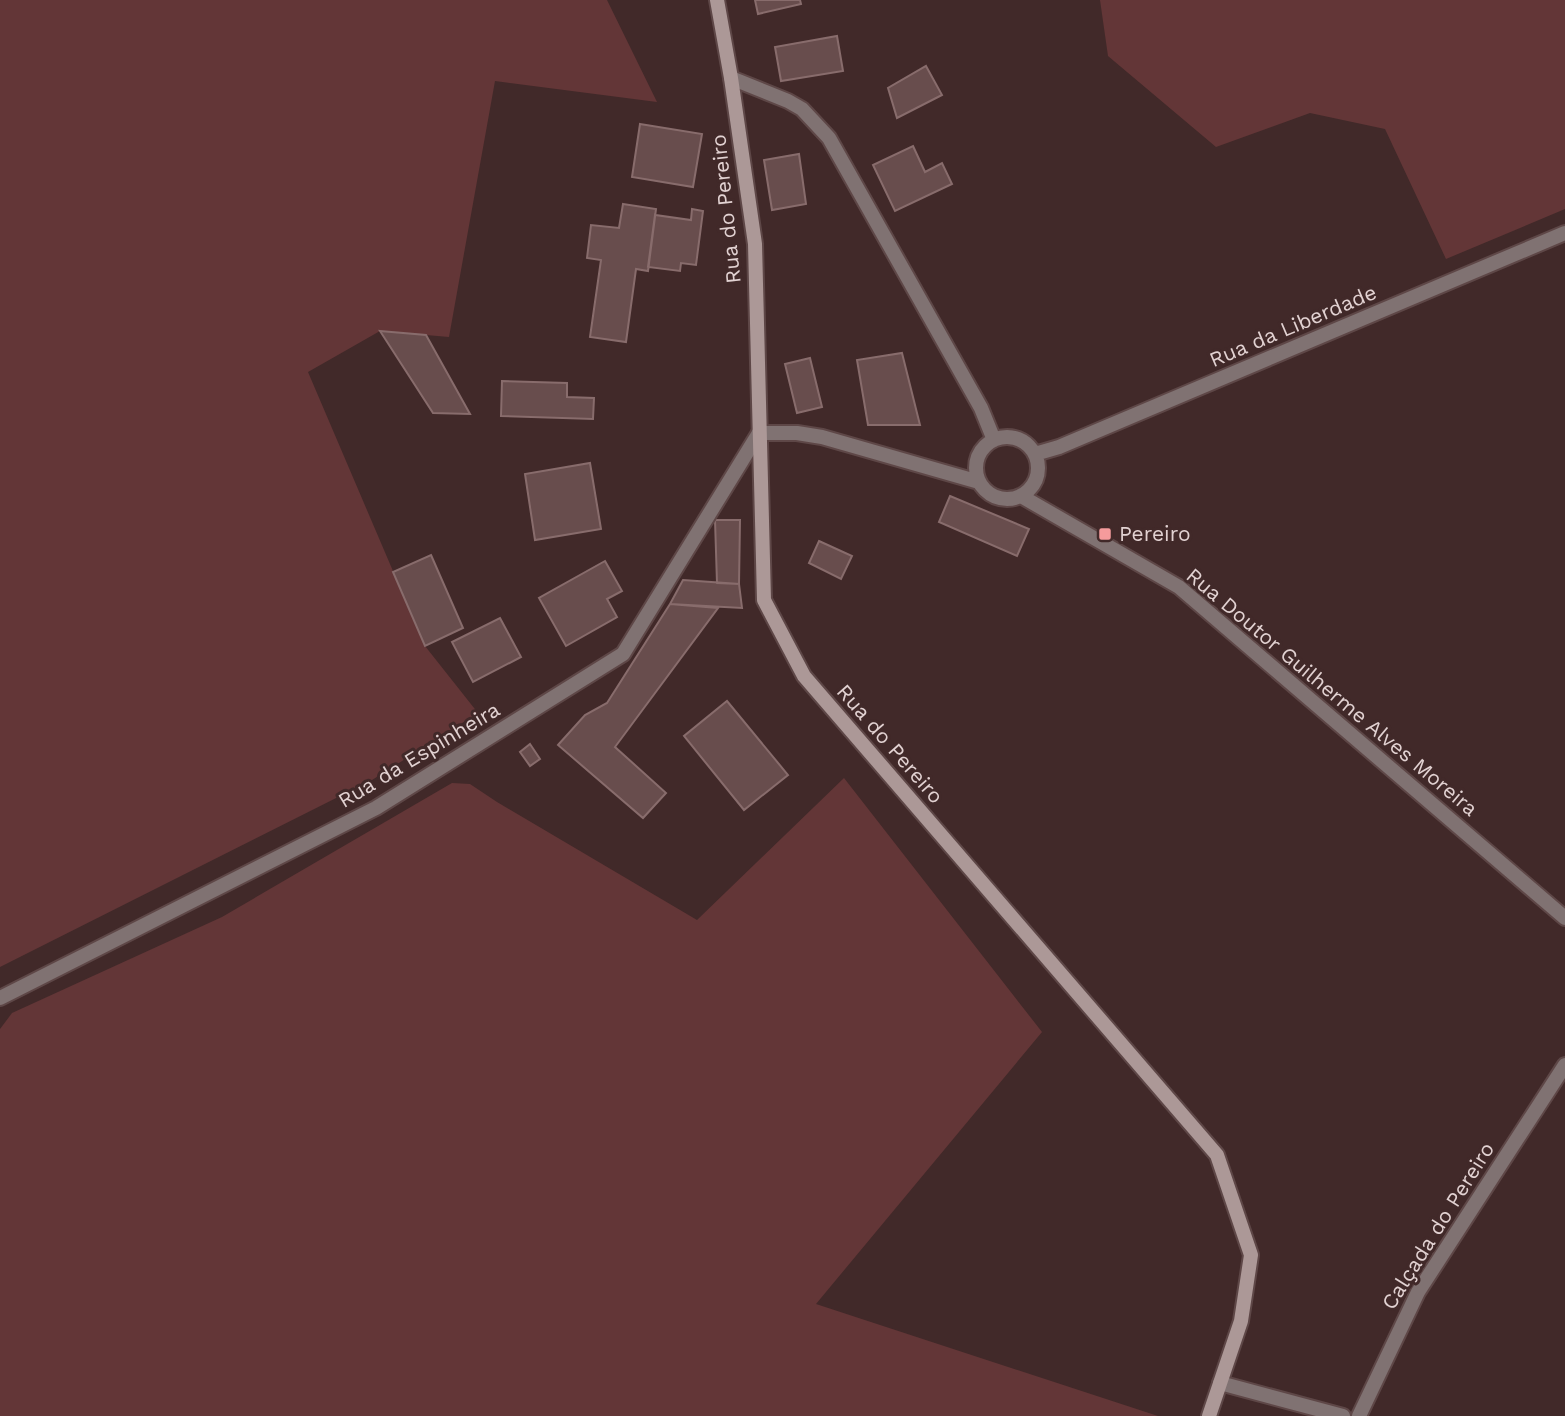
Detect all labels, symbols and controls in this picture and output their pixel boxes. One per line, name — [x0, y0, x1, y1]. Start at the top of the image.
street label: Rua do Pereiro — [705, 133, 746, 285]
street label: Rua da Liberdade — [1206, 279, 1380, 372]
place label: Pereiro — [1119, 521, 1191, 546]
marker: Pereiro — [1097, 526, 1113, 542]
street label: Rua Doutor Guilherme Alves Moreira — [1182, 562, 1483, 821]
street label: Rua do Pereiro — [832, 679, 949, 808]
street label: Rua da Espinheira — [333, 696, 504, 813]
street label: Calçada do Pereiro — [1376, 1137, 1499, 1314]

